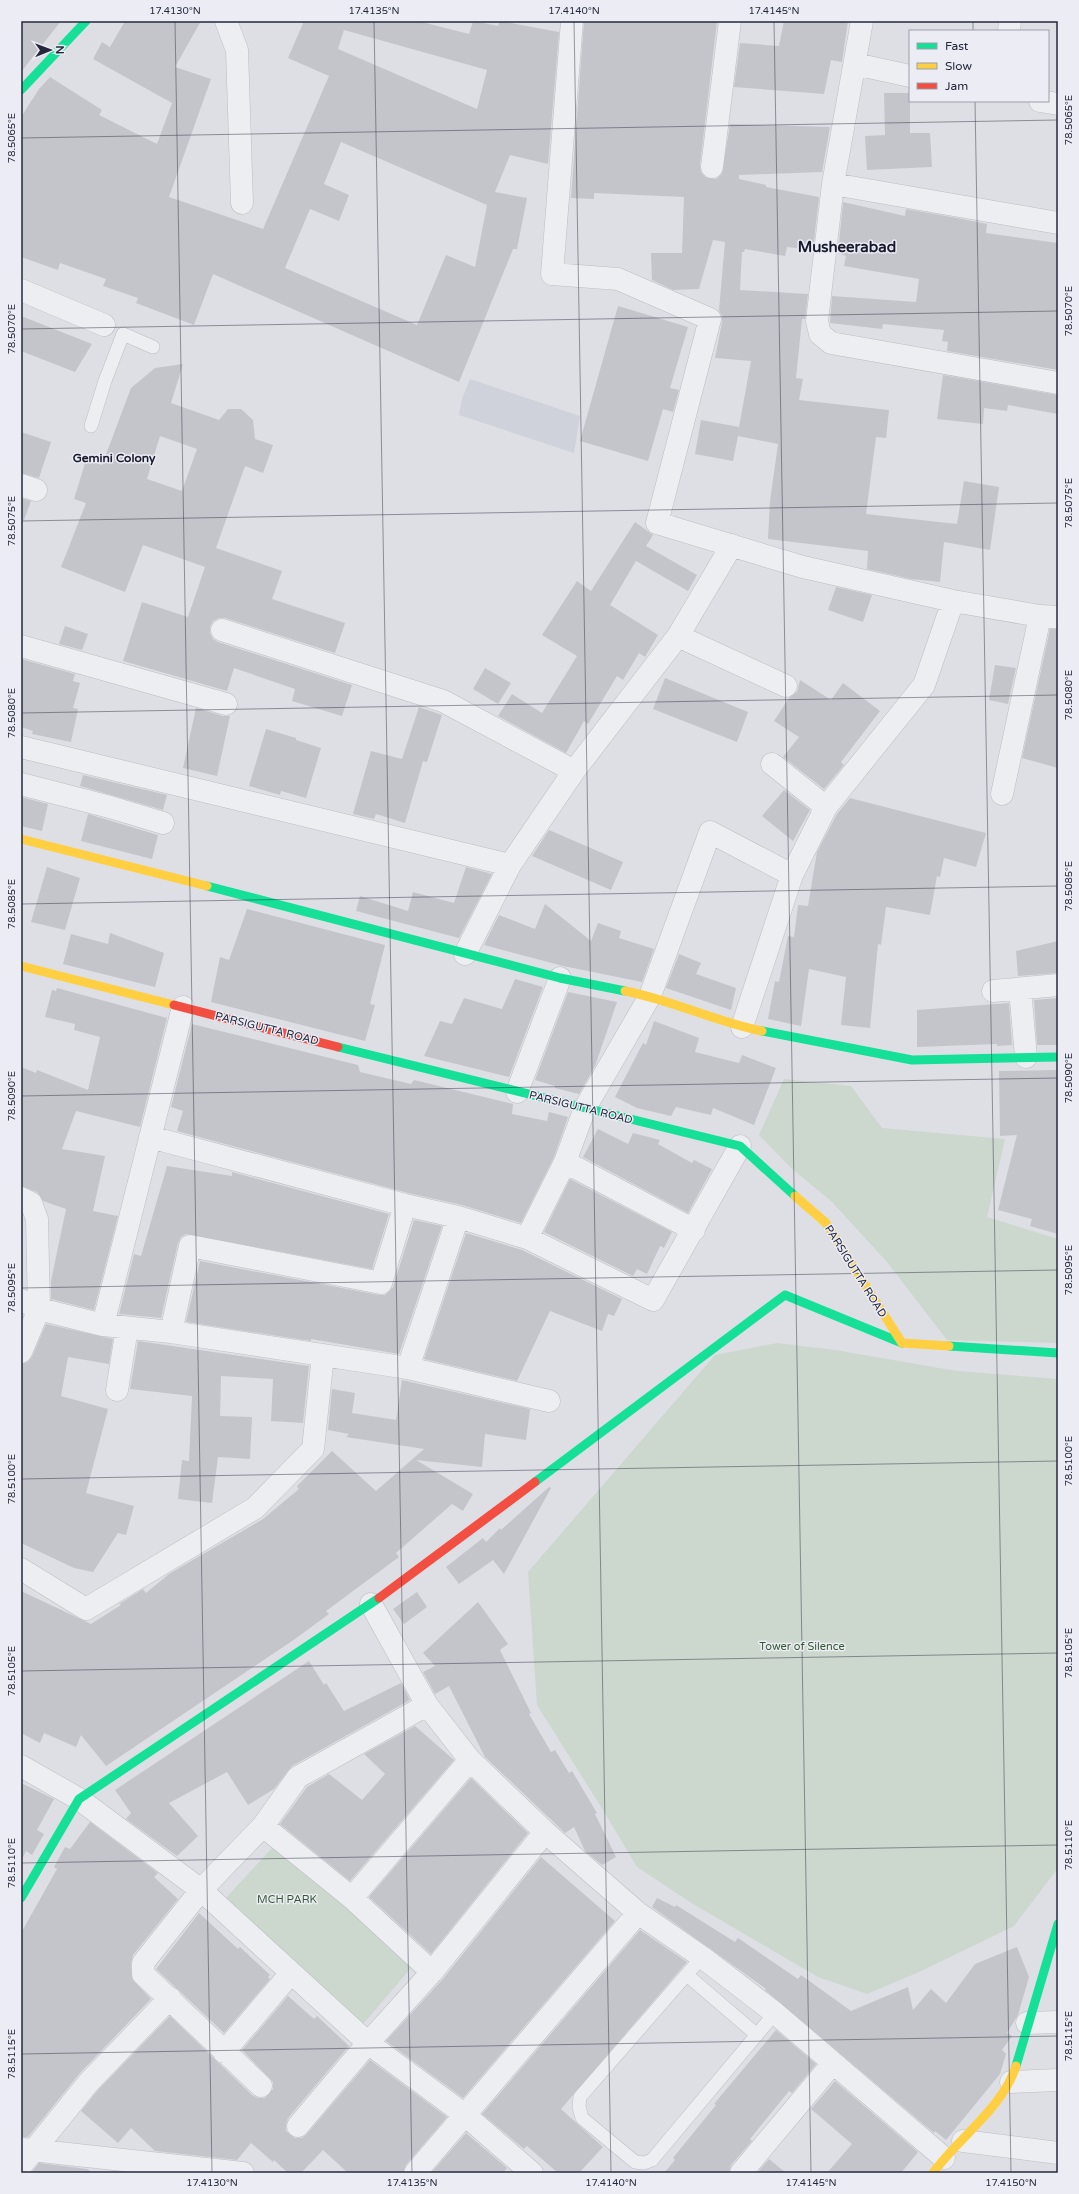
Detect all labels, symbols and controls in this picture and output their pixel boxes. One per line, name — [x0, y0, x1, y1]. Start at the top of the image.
text: 17.4130°N — [149, 5, 201, 17]
text: 17.4135°N — [348, 5, 400, 17]
text: 17.4140°N — [548, 5, 600, 17]
text: 17.4145°N — [748, 5, 800, 17]
north arrow — [30, 30, 70, 70]
legend — [909, 30, 1049, 102]
text: Fast — [945, 39, 969, 53]
text: N — [53, 45, 66, 54]
text: Slow — [945, 59, 972, 73]
text: Jam — [945, 79, 968, 93]
text: 78.5065°E — [1063, 95, 1075, 145]
text: 78.5065°E — [6, 113, 18, 163]
district label: Musheerabad — [798, 238, 896, 256]
text: 78.5070°E — [1063, 286, 1075, 336]
text: 78.5070°E — [6, 304, 18, 354]
district label: Gemini Colony — [73, 451, 156, 466]
text: 78.5075°E — [1063, 478, 1075, 528]
text: 78.5075°E — [6, 496, 18, 546]
text: 78.5080°E — [1063, 670, 1075, 720]
text: 78.5080°E — [6, 688, 18, 738]
text: 78.5085°E — [1063, 861, 1075, 911]
text: 78.5085°E — [6, 879, 18, 929]
street label: PARSIGUTTA ROAD — [214, 1009, 320, 1048]
text: 78.5090°E — [1063, 1053, 1075, 1103]
text: 78.5090°E — [6, 1071, 18, 1121]
street label: PARSIGUTTA ROAD — [528, 1088, 634, 1127]
street label: PARSIGUTTA ROAD — [822, 1223, 889, 1320]
text: 78.5095°E — [1063, 1245, 1075, 1295]
text: 78.5095°E — [6, 1263, 18, 1313]
text: 78.5100°E — [1063, 1436, 1075, 1486]
text: 78.5100°E — [6, 1454, 18, 1504]
text: 78.5105°E — [1063, 1628, 1075, 1678]
park label: Tower of Silence — [759, 1640, 845, 1653]
text: 78.5105°E — [6, 1646, 18, 1696]
text: 78.5110°E — [1063, 1820, 1075, 1870]
text: 78.5110°E — [6, 1838, 18, 1888]
park label: MCH PARK — [257, 1893, 317, 1906]
text: 78.5115°E — [1063, 2011, 1075, 2061]
text: 78.5115°E — [6, 2029, 18, 2079]
text: 17.4130°N — [186, 2177, 238, 2189]
text: 17.4135°N — [386, 2177, 438, 2189]
text: 17.4140°N — [585, 2177, 637, 2189]
text: 17.4145°N — [785, 2177, 837, 2189]
text: 17.4150°N — [985, 2177, 1037, 2189]

